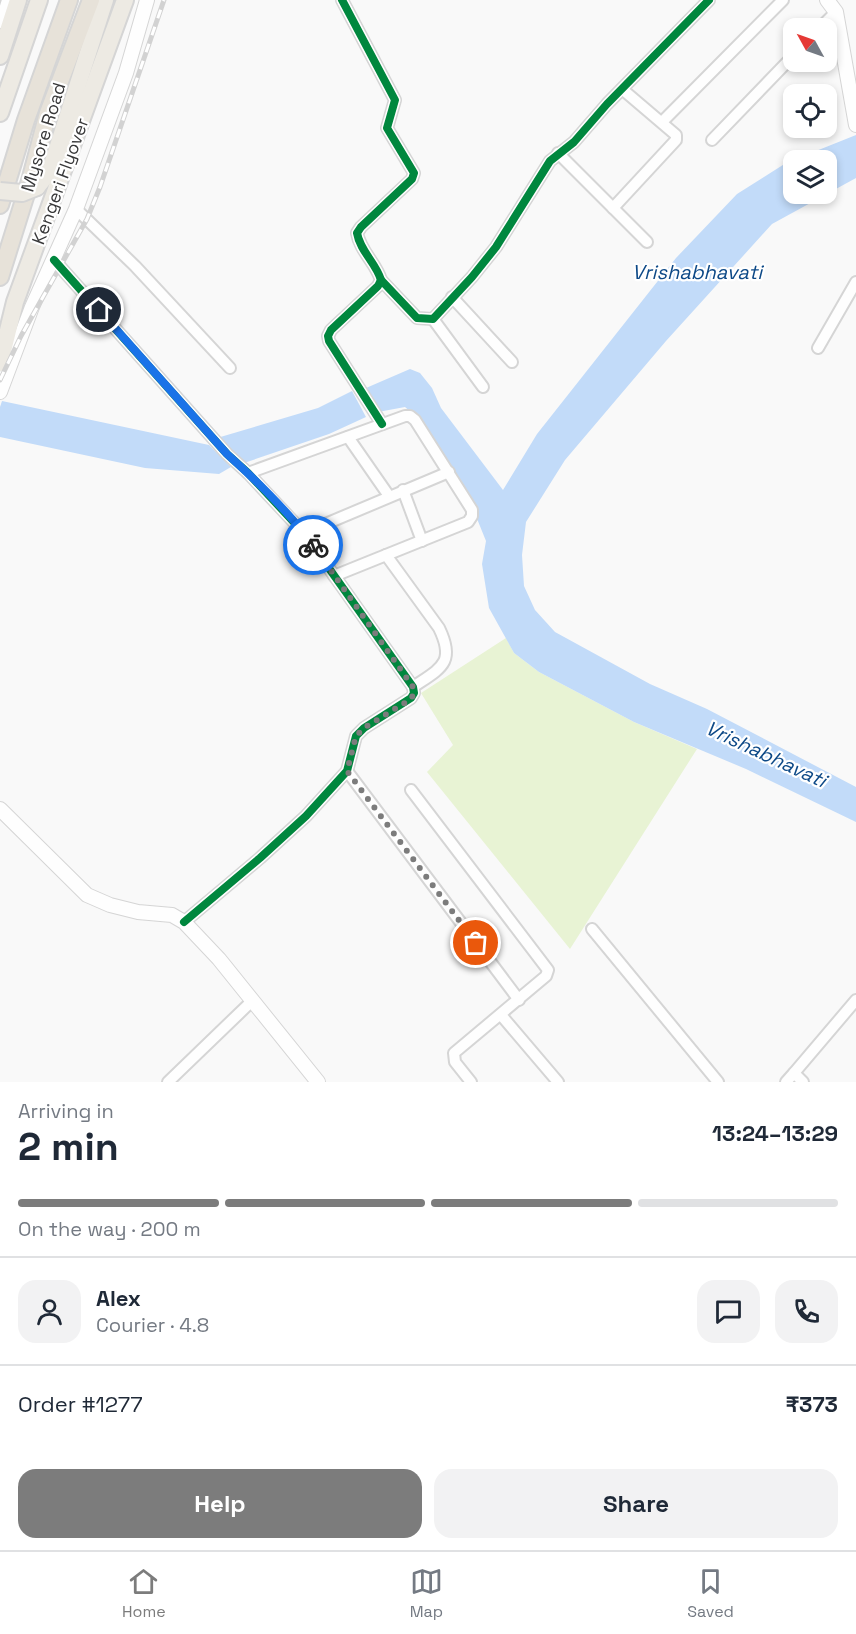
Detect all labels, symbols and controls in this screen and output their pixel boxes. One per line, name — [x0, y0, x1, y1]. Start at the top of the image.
north arrow — [783, 18, 837, 72]
map controls — [783, 18, 837, 204]
street label: Mysore Road — [15, 80, 71, 194]
button: locate — [783, 84, 837, 138]
street label: Kengeri Flyover — [26, 114, 94, 247]
button: layers — [783, 150, 837, 204]
water label: Vrishabhavati — [632, 259, 764, 285]
pin — [73, 284, 124, 335]
icon: home — [82, 293, 115, 326]
courier — [283, 515, 343, 575]
icon: bike — [297, 529, 330, 562]
water label: Vrishabhavati — [701, 715, 833, 794]
pin — [450, 917, 501, 968]
icon: bag — [459, 926, 492, 959]
text: Arriving in — [18, 1098, 114, 1124]
text: 13:24–13:29 — [712, 1119, 838, 1147]
text: 2 min — [18, 1122, 119, 1171]
text: On the way · 200 m — [18, 1216, 201, 1242]
button: person — [18, 1280, 81, 1343]
button: chat — [697, 1280, 760, 1343]
button: phone — [775, 1280, 838, 1343]
text: Alex — [96, 1284, 141, 1312]
text: Courier · 4.8 — [96, 1312, 209, 1338]
text: Order #1277 — [18, 1390, 143, 1418]
text: ₹373 — [785, 1390, 838, 1418]
button: Help — [18, 1469, 422, 1538]
button: Share — [434, 1469, 838, 1538]
tab: Home — [122, 1565, 166, 1622]
tab: Map — [410, 1565, 443, 1622]
tab: Saved — [687, 1565, 734, 1622]

